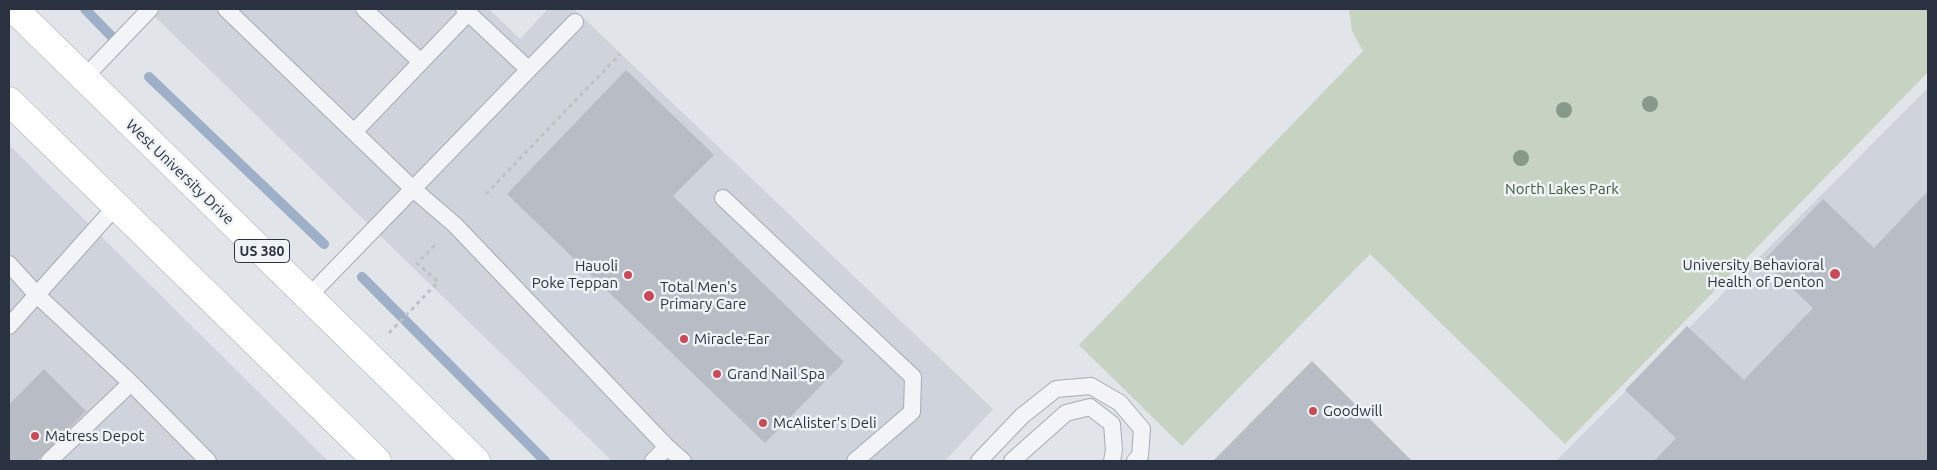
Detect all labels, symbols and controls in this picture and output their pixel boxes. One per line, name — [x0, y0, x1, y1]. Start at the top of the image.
street label: West University Drive — [122, 116, 238, 228]
park label: North Lakes Park — [1505, 180, 1619, 198]
road number: US 380 — [234, 240, 290, 262]
place label: University Behavioral Health of Denton — [1682, 256, 1824, 291]
place label: Hauoli Poke Teppan — [532, 257, 618, 292]
marker: University Behavioral Health of Denton — [1828, 267, 1842, 281]
marker: Hauoli Poke Teppan — [622, 269, 634, 281]
place label: Total Men's Primary Care — [660, 278, 747, 313]
marker: Total Men's Primary Care — [642, 289, 656, 303]
place label: Miracle-Ear — [694, 330, 769, 348]
marker: Miracle-Ear — [678, 333, 690, 345]
place label: Grand Nail Spa — [727, 365, 825, 383]
marker: Grand Nail Spa — [711, 368, 723, 380]
place label: Goodwill — [1323, 402, 1382, 420]
marker: Goodwill — [1307, 405, 1319, 417]
place label: McAlister's Deli — [773, 414, 877, 432]
marker: McAlister's Deli — [757, 417, 769, 429]
place label: Matress Depot — [45, 427, 144, 445]
marker: Matress Depot — [29, 430, 41, 442]

